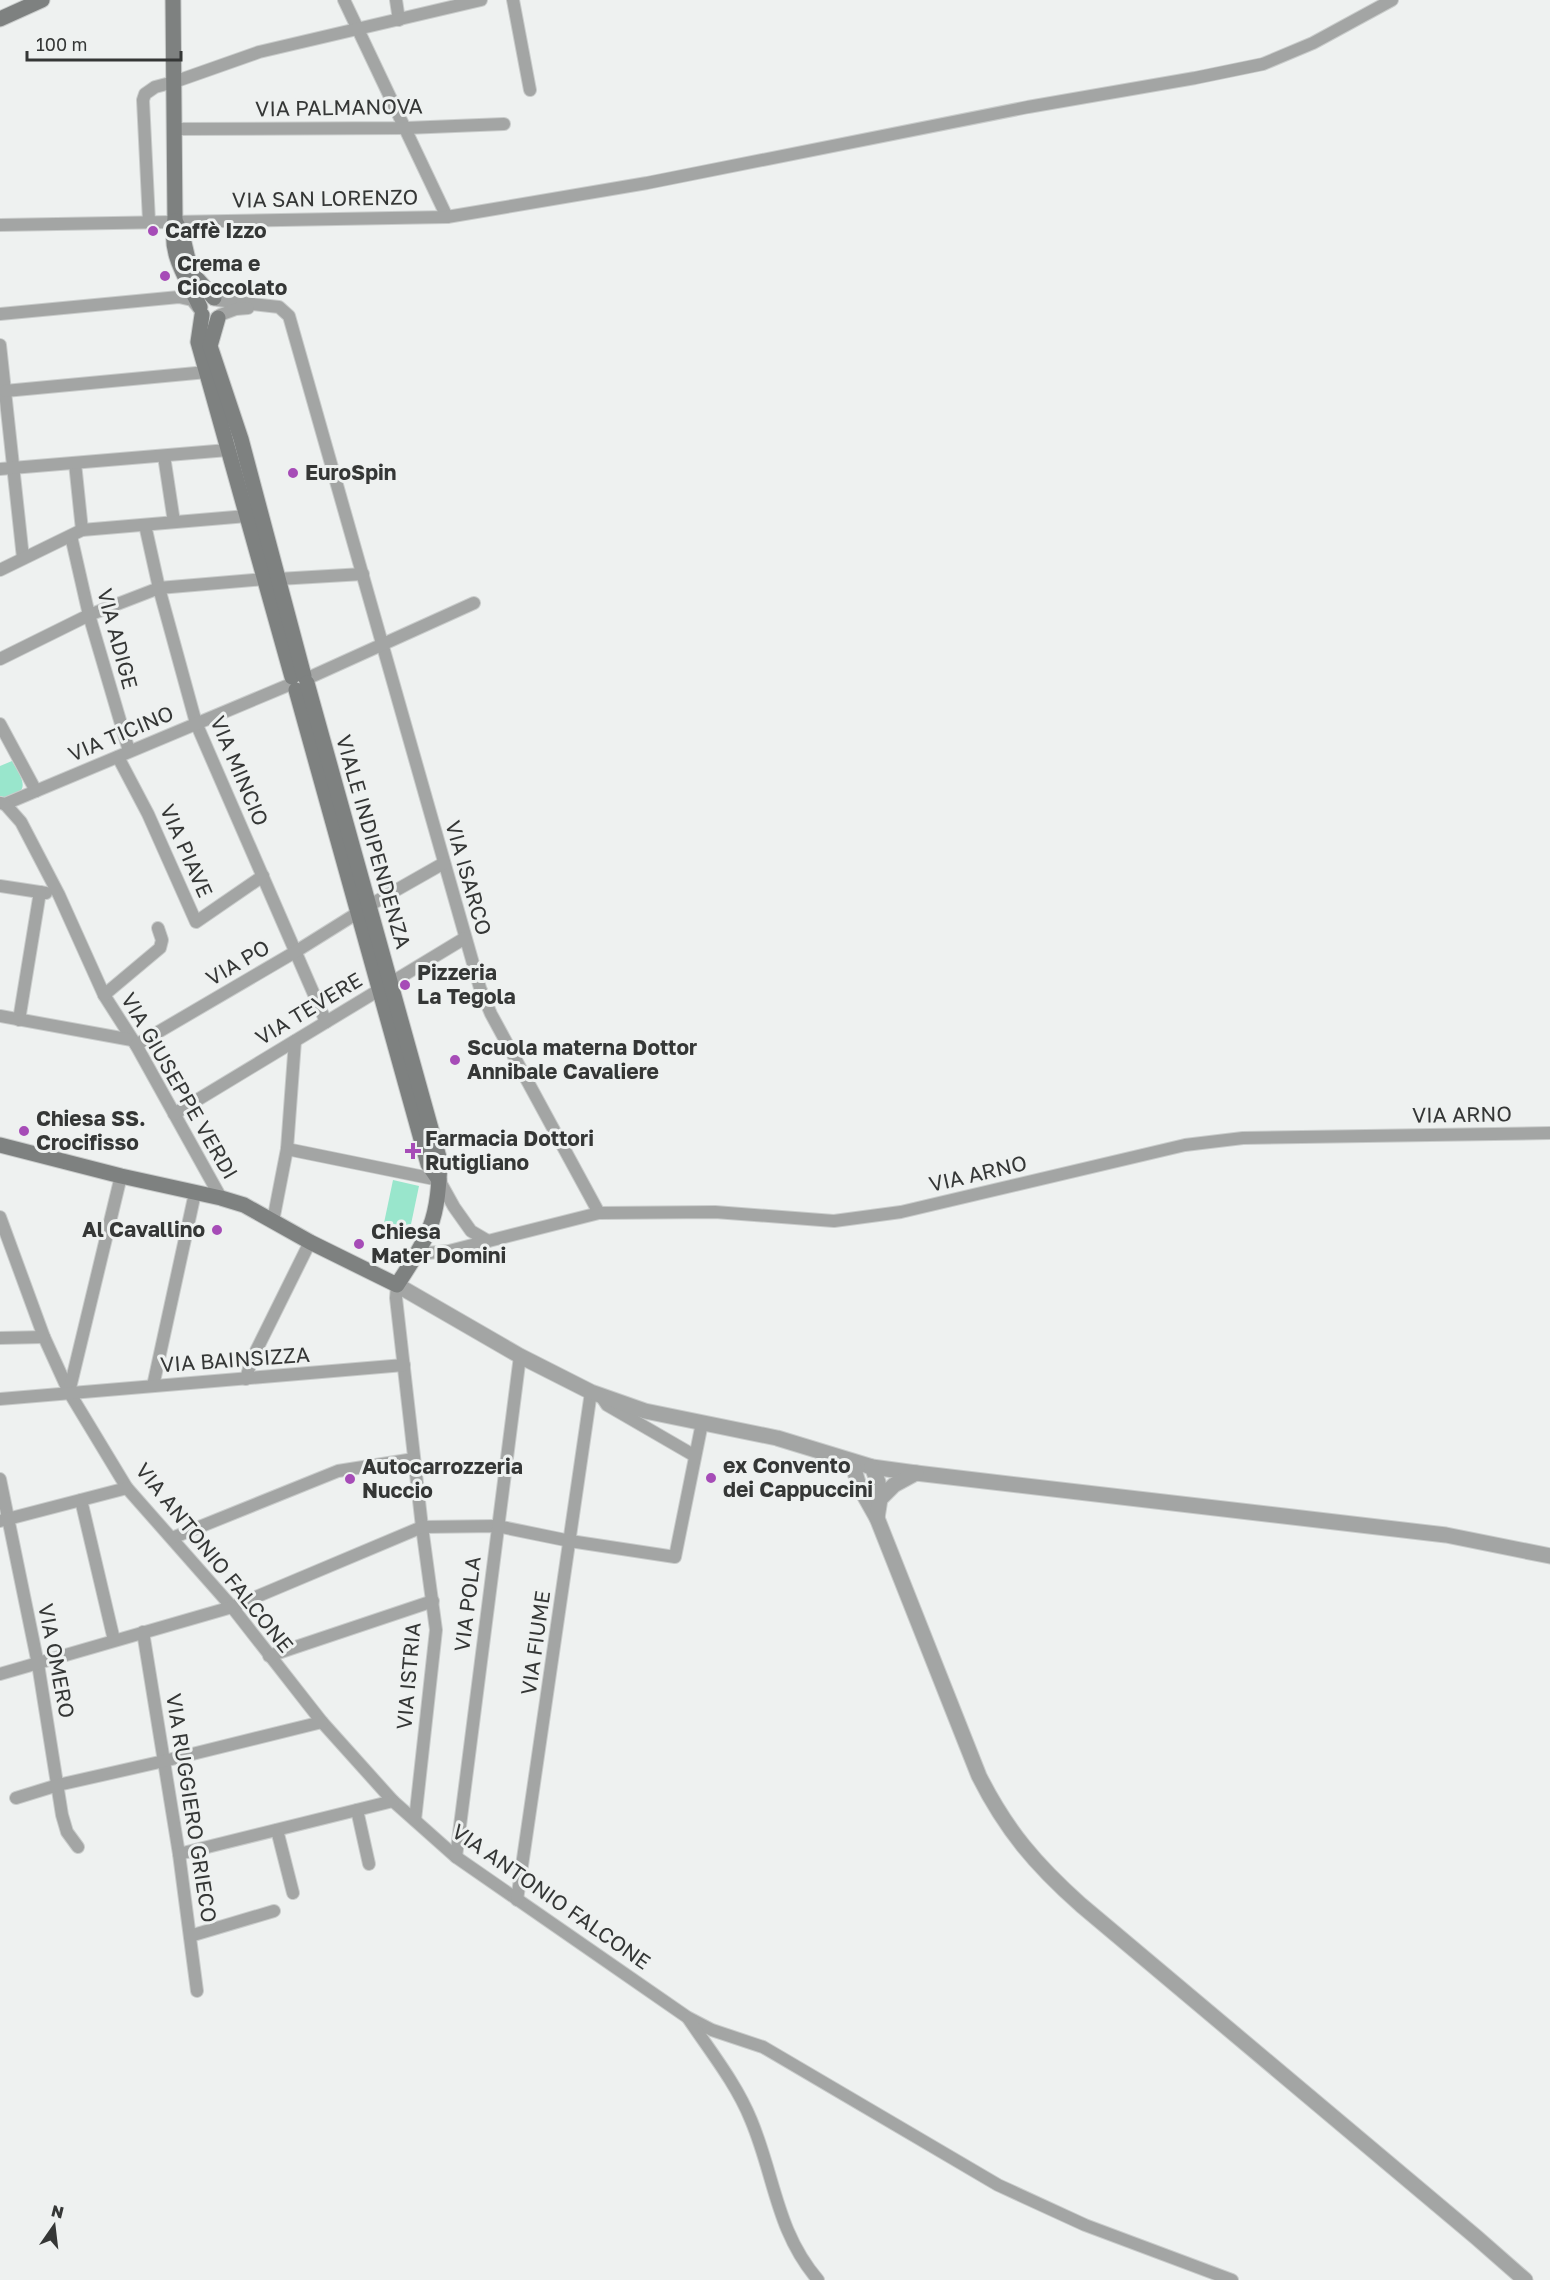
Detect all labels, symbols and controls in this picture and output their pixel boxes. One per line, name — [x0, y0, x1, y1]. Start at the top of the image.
scale bar — [27, 24, 182, 62]
text: 100 m — [36, 33, 87, 55]
street label: VIA PALMANOVA — [255, 93, 423, 121]
street label: VIA SAN LORENZO — [232, 183, 418, 213]
place label: Caffè Izzo — [165, 217, 267, 243]
marker: Caffè Izzo — [146, 224, 160, 238]
place label: Crema e Cioccolato — [177, 250, 287, 300]
marker: Crema e Cioccolato — [158, 269, 172, 283]
place label: EuroSpin — [305, 459, 397, 485]
marker: EuroSpin — [286, 466, 300, 480]
street label: VIA ADIGE — [92, 586, 144, 692]
street label: VIA TICINO — [64, 699, 177, 767]
street label: VIA MINCIO — [205, 712, 275, 830]
street label: VIALE INDIPENDENZA — [331, 732, 417, 952]
street label: VIA PIAVE — [155, 800, 219, 901]
street label: VIA ISARCO — [440, 817, 498, 938]
street label: VIA PO — [201, 934, 274, 991]
place label: Pizzeria La Tegola — [417, 959, 516, 1009]
street label: VIA TEVERE — [250, 966, 367, 1050]
marker: Pizzeria La Tegola — [398, 978, 412, 992]
street label: VIA GIUSEPPE VERDI — [116, 988, 244, 1183]
place label: Scuola materna Dottor Annibale Cavaliere — [467, 1034, 697, 1084]
marker: Scuola materna Dottor Annibale Cavaliere — [448, 1053, 462, 1067]
street label: VIA ARNO — [1412, 1100, 1512, 1128]
place label: Chiesa SS. Crocifisso — [36, 1105, 146, 1155]
marker: Chiesa SS. Crocifisso — [17, 1124, 31, 1138]
place label: Farmacia Dottori Rutigliano — [425, 1125, 594, 1175]
marker: Farmacia Dottori Rutigliano — [406, 1144, 420, 1158]
street label: VIA ARNO — [926, 1149, 1029, 1197]
place label: Al Cavallino — [82, 1216, 205, 1242]
place label: Chiesa Mater Domini — [371, 1218, 506, 1268]
marker: Al Cavallino — [210, 1223, 224, 1237]
marker: Chiesa Mater Domini — [352, 1237, 366, 1251]
street label: VIA BAINSIZZA — [159, 1341, 311, 1377]
place label: ex Convento dei Cappuccini — [723, 1452, 873, 1502]
place label: Autocarrozzeria Nuccio — [362, 1453, 523, 1503]
street label: VIA ANTONIO FALCONE — [130, 1457, 299, 1657]
marker: ex Convento dei Cappuccini — [704, 1471, 718, 1485]
marker: Autocarrozzeria Nuccio — [343, 1472, 357, 1486]
street label: VIA POLA — [448, 1555, 486, 1653]
street label: VIA FIUME — [515, 1589, 555, 1697]
street label: VIA OMERO — [33, 1601, 81, 1720]
street label: VIA ISTRIA — [390, 1621, 426, 1731]
street label: VIA RUGGIERO GRIECO — [161, 1691, 223, 1924]
street label: VIA ANTONIO FALCONE — [447, 1818, 656, 1975]
north arrow — [24, 2196, 84, 2256]
text: N — [49, 2200, 66, 2223]

